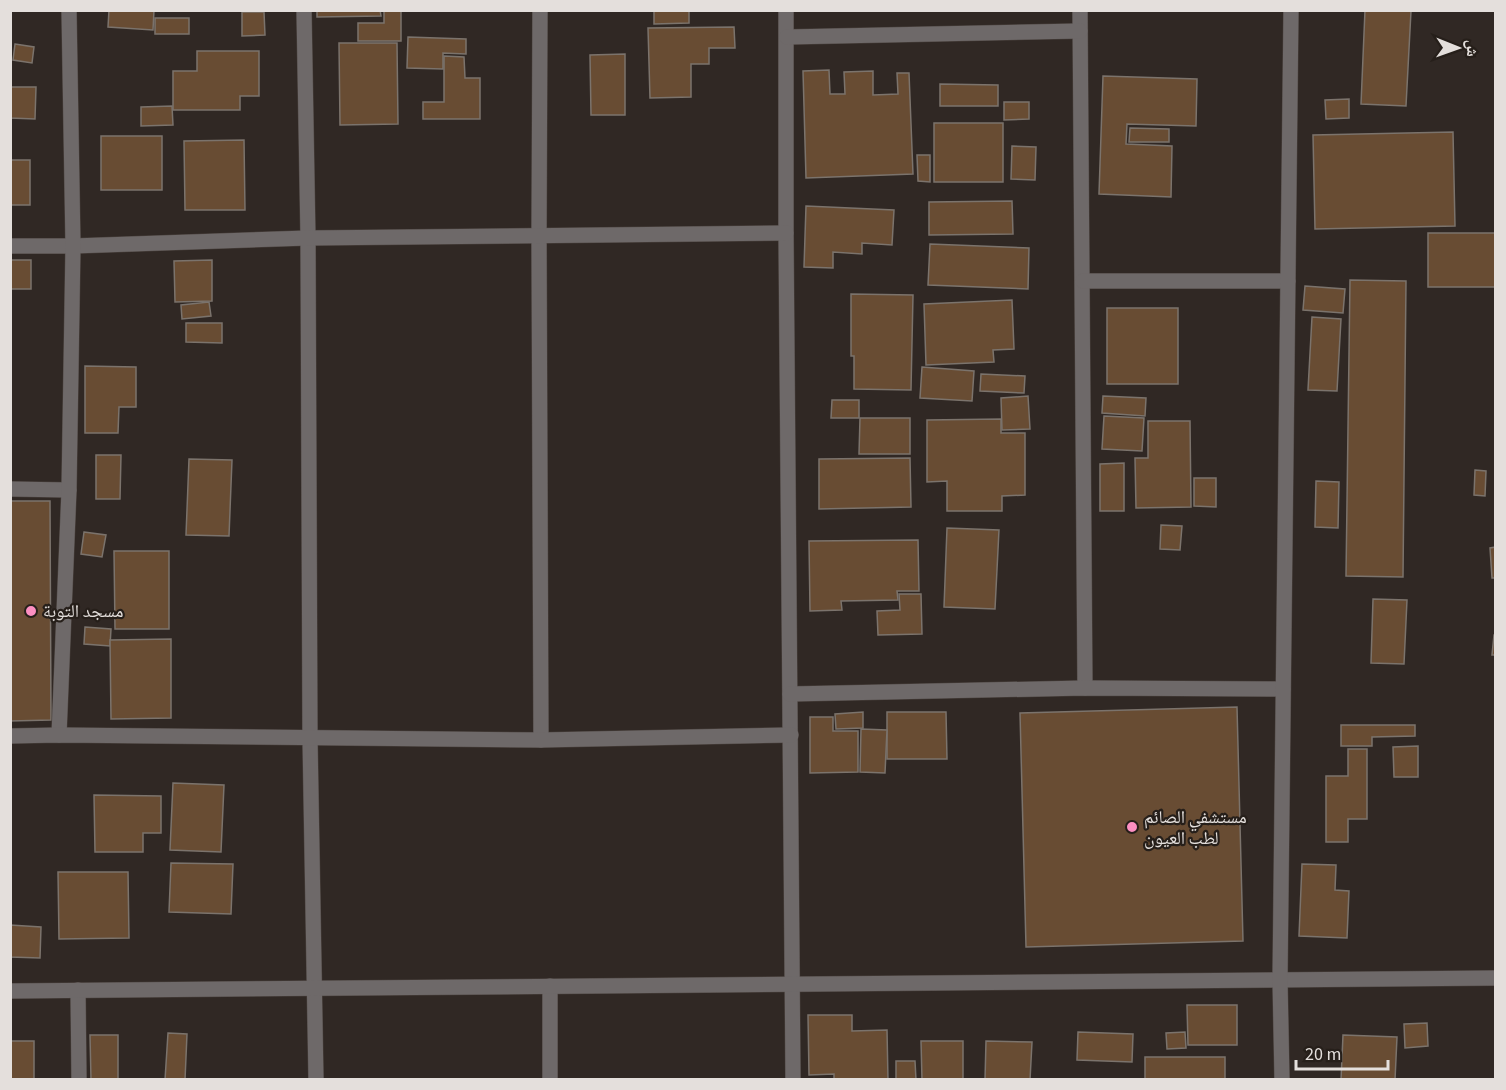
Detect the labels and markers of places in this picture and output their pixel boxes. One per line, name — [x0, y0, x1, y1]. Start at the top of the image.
place label: مسجد التوبة — [43, 599, 123, 624]
marker: مسجد التوبة — [24, 604, 38, 618]
place label: مستشفي الصائم لطب العيون — [1144, 805, 1247, 851]
marker: مستشفي الصائم لطب العيون — [1125, 820, 1139, 834]

